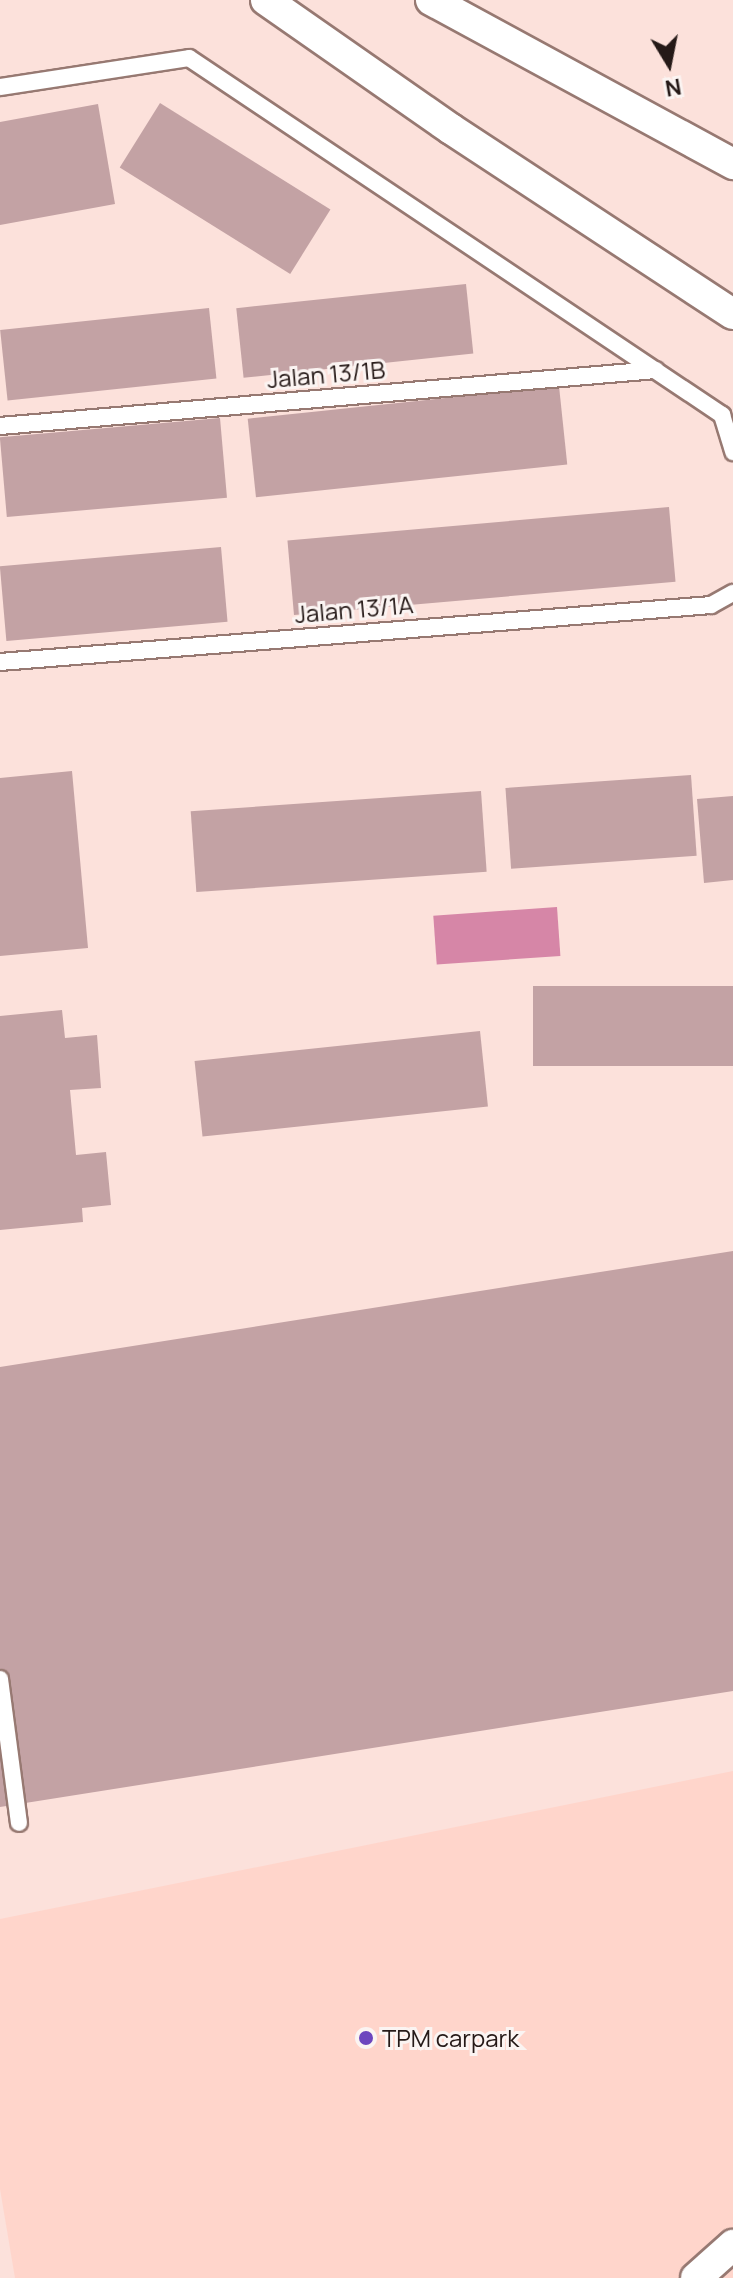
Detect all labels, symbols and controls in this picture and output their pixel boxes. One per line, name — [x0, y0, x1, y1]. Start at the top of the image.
north arrow — [629, 24, 709, 104]
text: N — [663, 71, 684, 104]
street label: Jalan 13/1B — [266, 354, 386, 394]
street label: Jalan 13/1A — [293, 589, 415, 629]
place label: TPM carpark — [382, 2024, 519, 2052]
marker: TPM carpark — [357, 2029, 375, 2047]

